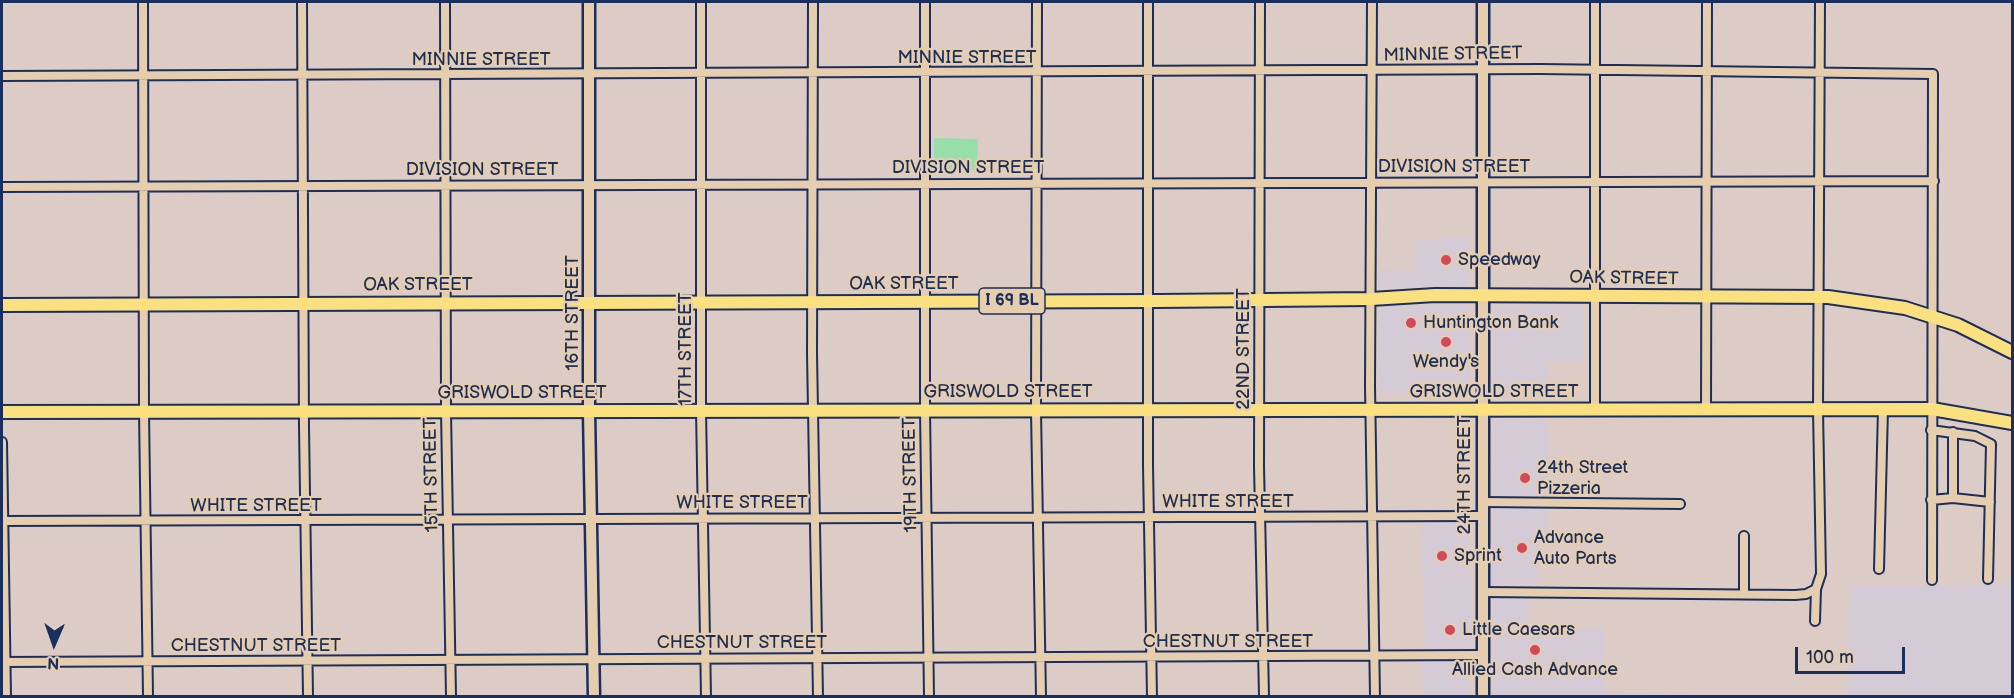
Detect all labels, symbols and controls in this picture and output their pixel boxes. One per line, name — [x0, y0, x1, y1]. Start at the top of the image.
street label: MINNIE STREET — [1383, 43, 1523, 67]
street label: MINNIE STREET — [897, 47, 1037, 69]
street label: MINNIE STREET — [411, 49, 551, 71]
street label: DIVISION STREET — [1378, 156, 1530, 178]
street label: DIVISION STREET — [892, 157, 1044, 179]
street label: DIVISION STREET — [406, 159, 558, 181]
place label: Speedway — [1458, 249, 1541, 271]
marker: Speedway — [1439, 253, 1453, 267]
street label: 16TH STREET — [562, 255, 584, 371]
street label: OAK STREET — [1569, 267, 1679, 291]
street label: OAK STREET — [849, 273, 959, 295]
street label: OAK STREET — [363, 274, 473, 296]
road number: I 69 BL — [979, 288, 1045, 314]
street label: 22ND STREET — [1233, 288, 1255, 410]
street label: 17TH STREET — [675, 292, 697, 406]
place label: Huntington Bank — [1423, 312, 1558, 334]
marker: Huntington Bank — [1404, 316, 1418, 330]
marker: Wendy's — [1439, 335, 1453, 349]
place label: Wendy's — [1413, 351, 1479, 373]
street label: GRISWOLD STREET — [923, 381, 1093, 403]
street label: GRISWOLD STREET — [1409, 381, 1579, 403]
street label: GRISWOLD STREET — [437, 382, 607, 404]
street label: 24TH STREET — [1454, 416, 1476, 534]
street label: 15TH STREET — [420, 417, 444, 533]
street label: 19TH STREET — [899, 417, 923, 533]
place label: 24th Street Pizzeria — [1537, 457, 1628, 500]
marker: 24th Street Pizzeria — [1518, 471, 1532, 485]
street label: WHITE STREET — [1162, 491, 1294, 513]
street label: WHITE STREET — [676, 492, 808, 514]
street label: WHITE STREET — [190, 495, 322, 517]
place label: Advance Auto Parts — [1534, 527, 1617, 570]
marker: Advance Auto Parts — [1515, 541, 1529, 555]
place label: Sprint — [1454, 545, 1502, 567]
marker: Sprint — [1435, 549, 1449, 563]
north arrow — [24, 614, 84, 674]
place label: Little Caesars — [1462, 619, 1575, 641]
marker: Little Caesars — [1443, 623, 1457, 637]
street label: CHESTNUT STREET — [1143, 631, 1313, 653]
street label: CHESTNUT STREET — [657, 632, 827, 654]
street label: CHESTNUT STREET — [171, 635, 341, 657]
scale bar — [1798, 635, 1908, 673]
marker: Allied Cash Advance — [1528, 643, 1542, 657]
text: 100 m — [1806, 647, 1854, 668]
text: N — [47, 653, 60, 672]
place label: Allied Cash Advance — [1452, 659, 1618, 681]

